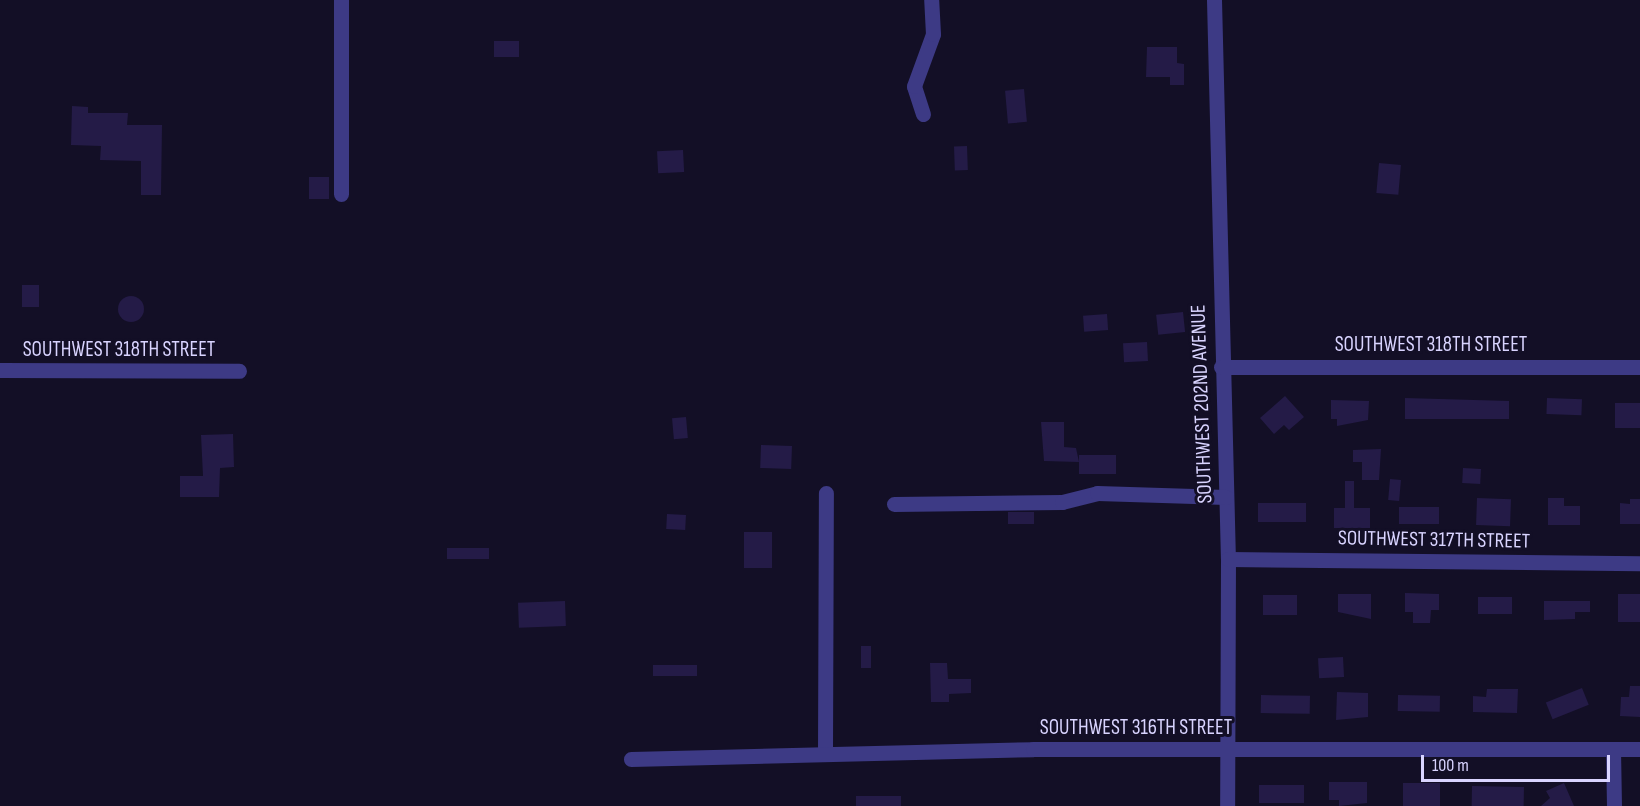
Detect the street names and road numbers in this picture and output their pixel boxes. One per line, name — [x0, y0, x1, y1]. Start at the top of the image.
street label: SOUTHWEST 202ND AVENUE — [1186, 304, 1218, 504]
street label: SOUTHWEST 318TH STREET — [1335, 332, 1527, 358]
street label: SOUTHWEST 318TH STREET — [23, 337, 215, 363]
street label: SOUTHWEST 317TH STREET — [1338, 526, 1530, 554]
street label: SOUTHWEST 316TH STREET — [1040, 715, 1232, 741]

